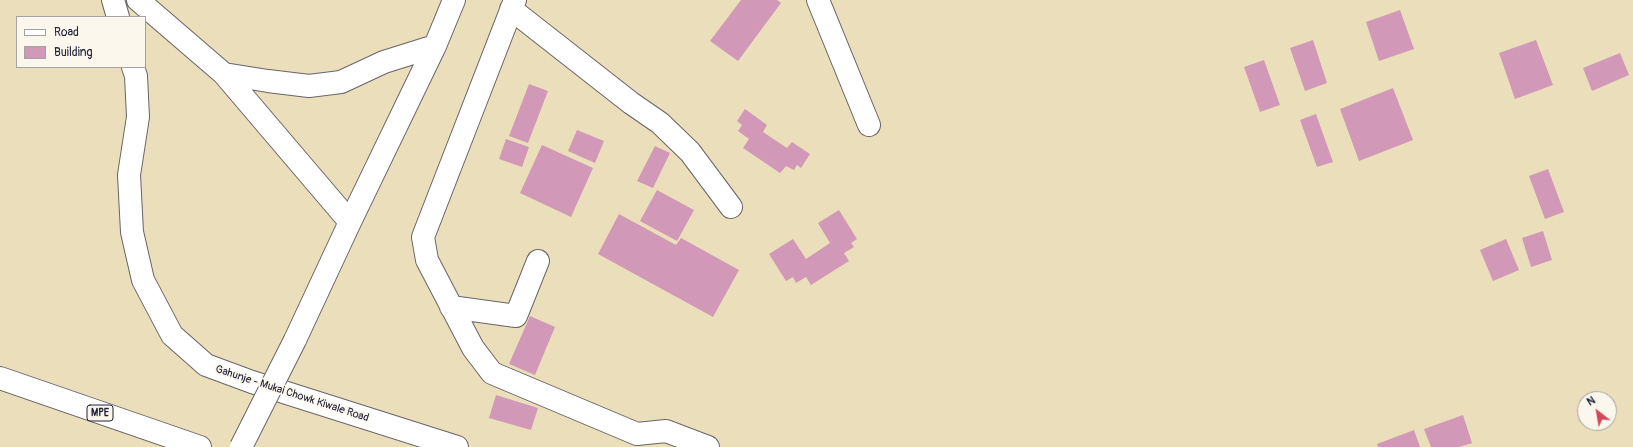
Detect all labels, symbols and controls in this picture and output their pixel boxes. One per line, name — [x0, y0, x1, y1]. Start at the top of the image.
legend — [16, 16, 146, 68]
text: Road — [54, 25, 79, 40]
text: Building — [54, 45, 93, 60]
street label: Gahunje - Mukai Chowk Kiwale Road — [214, 363, 370, 425]
north arrow — [1577, 391, 1617, 431]
text: N — [1585, 394, 1598, 409]
road number: MPE — [87, 405, 113, 421]

